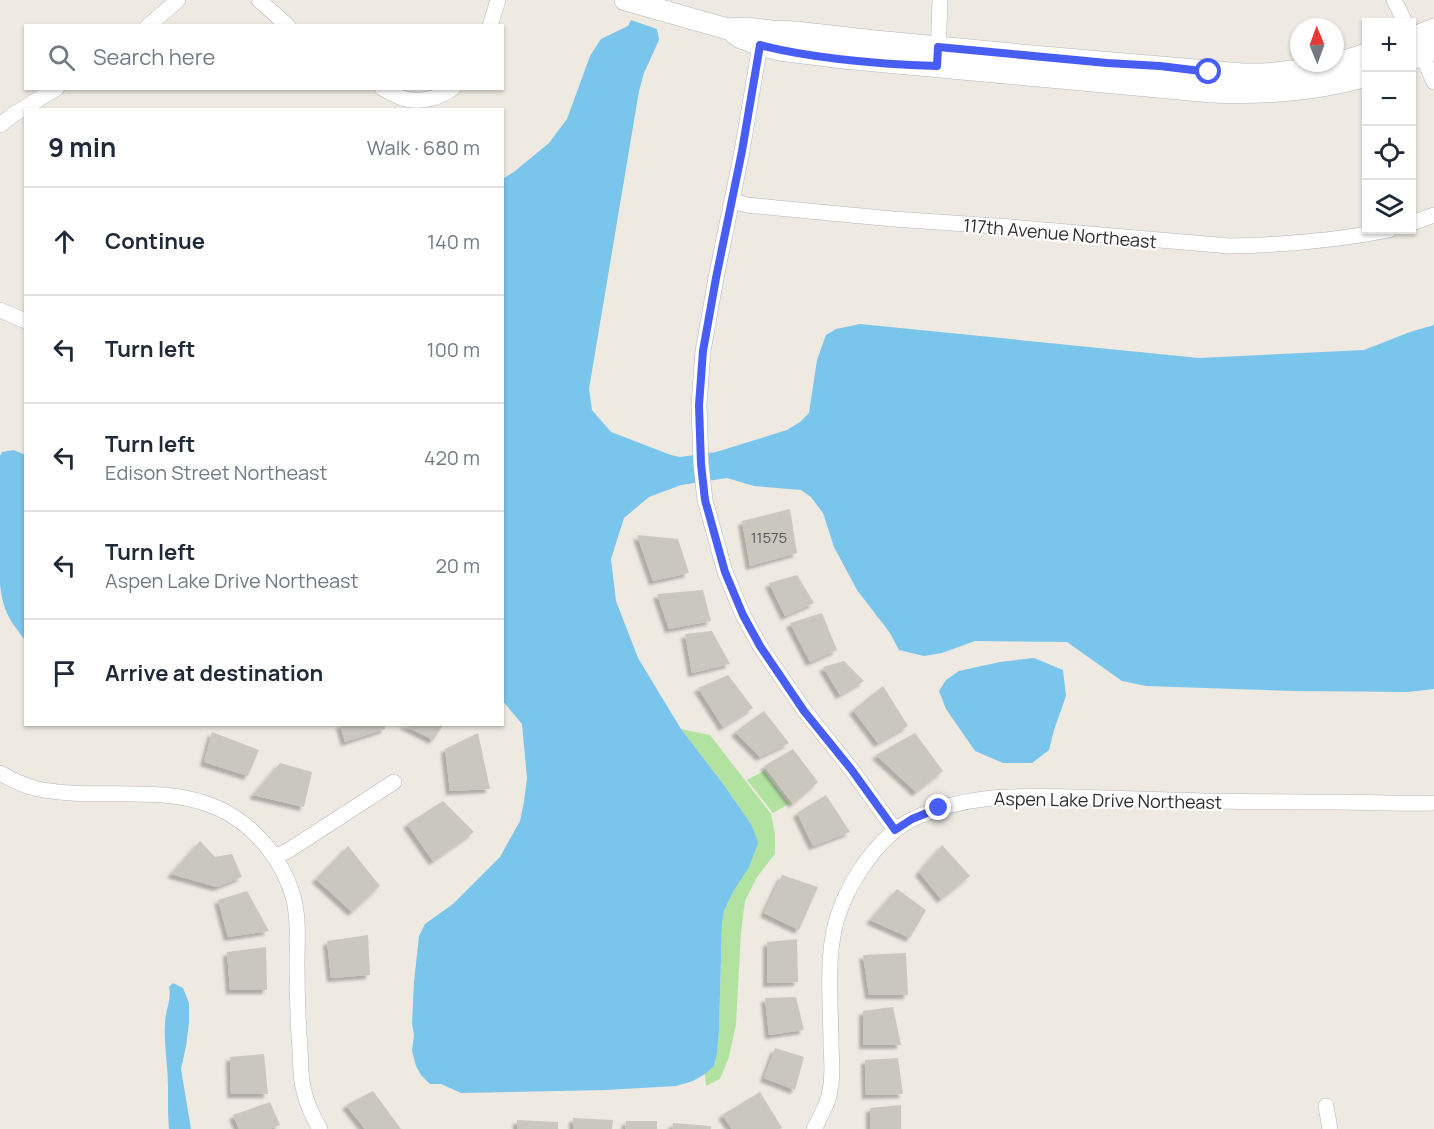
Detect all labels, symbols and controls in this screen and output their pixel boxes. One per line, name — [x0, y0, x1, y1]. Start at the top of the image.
north arrow — [1290, 18, 1344, 72]
map controls — [1362, 18, 1416, 234]
button: + — [1362, 18, 1416, 72]
search box — [24, 24, 504, 90]
icon: search — [45, 41, 78, 74]
text: Search here — [93, 42, 215, 72]
route start — [1195, 58, 1221, 84]
button: − — [1362, 72, 1416, 126]
button: locate — [1362, 126, 1416, 180]
text: 9 min — [48, 129, 116, 165]
text: Walk · 680 m — [367, 134, 480, 161]
button: layers — [1362, 180, 1416, 234]
street label: 117th Avenue Northeast — [962, 213, 1158, 253]
icon: ahead — [48, 225, 81, 258]
text: Continue — [105, 226, 205, 256]
text: 140 m — [427, 228, 480, 255]
icon: left — [48, 333, 81, 366]
text: Turn left — [105, 334, 195, 364]
text: 100 m — [427, 336, 480, 363]
text: Turn left — [105, 429, 195, 459]
icon: left — [48, 441, 81, 474]
text: 420 m — [424, 444, 480, 471]
text: Edison Street Northeast — [105, 459, 328, 486]
house number: 11575 — [751, 527, 787, 548]
text: Turn left — [105, 537, 195, 567]
icon: left — [48, 549, 81, 582]
text: 20 m — [435, 552, 480, 579]
text: Aspen Lake Drive Northeast — [105, 567, 359, 594]
icon: arrive — [48, 657, 81, 690]
text: Arrive at destination — [105, 658, 323, 688]
street label: Aspen Lake Drive Northeast — [994, 786, 1222, 814]
route end — [925, 794, 951, 820]

